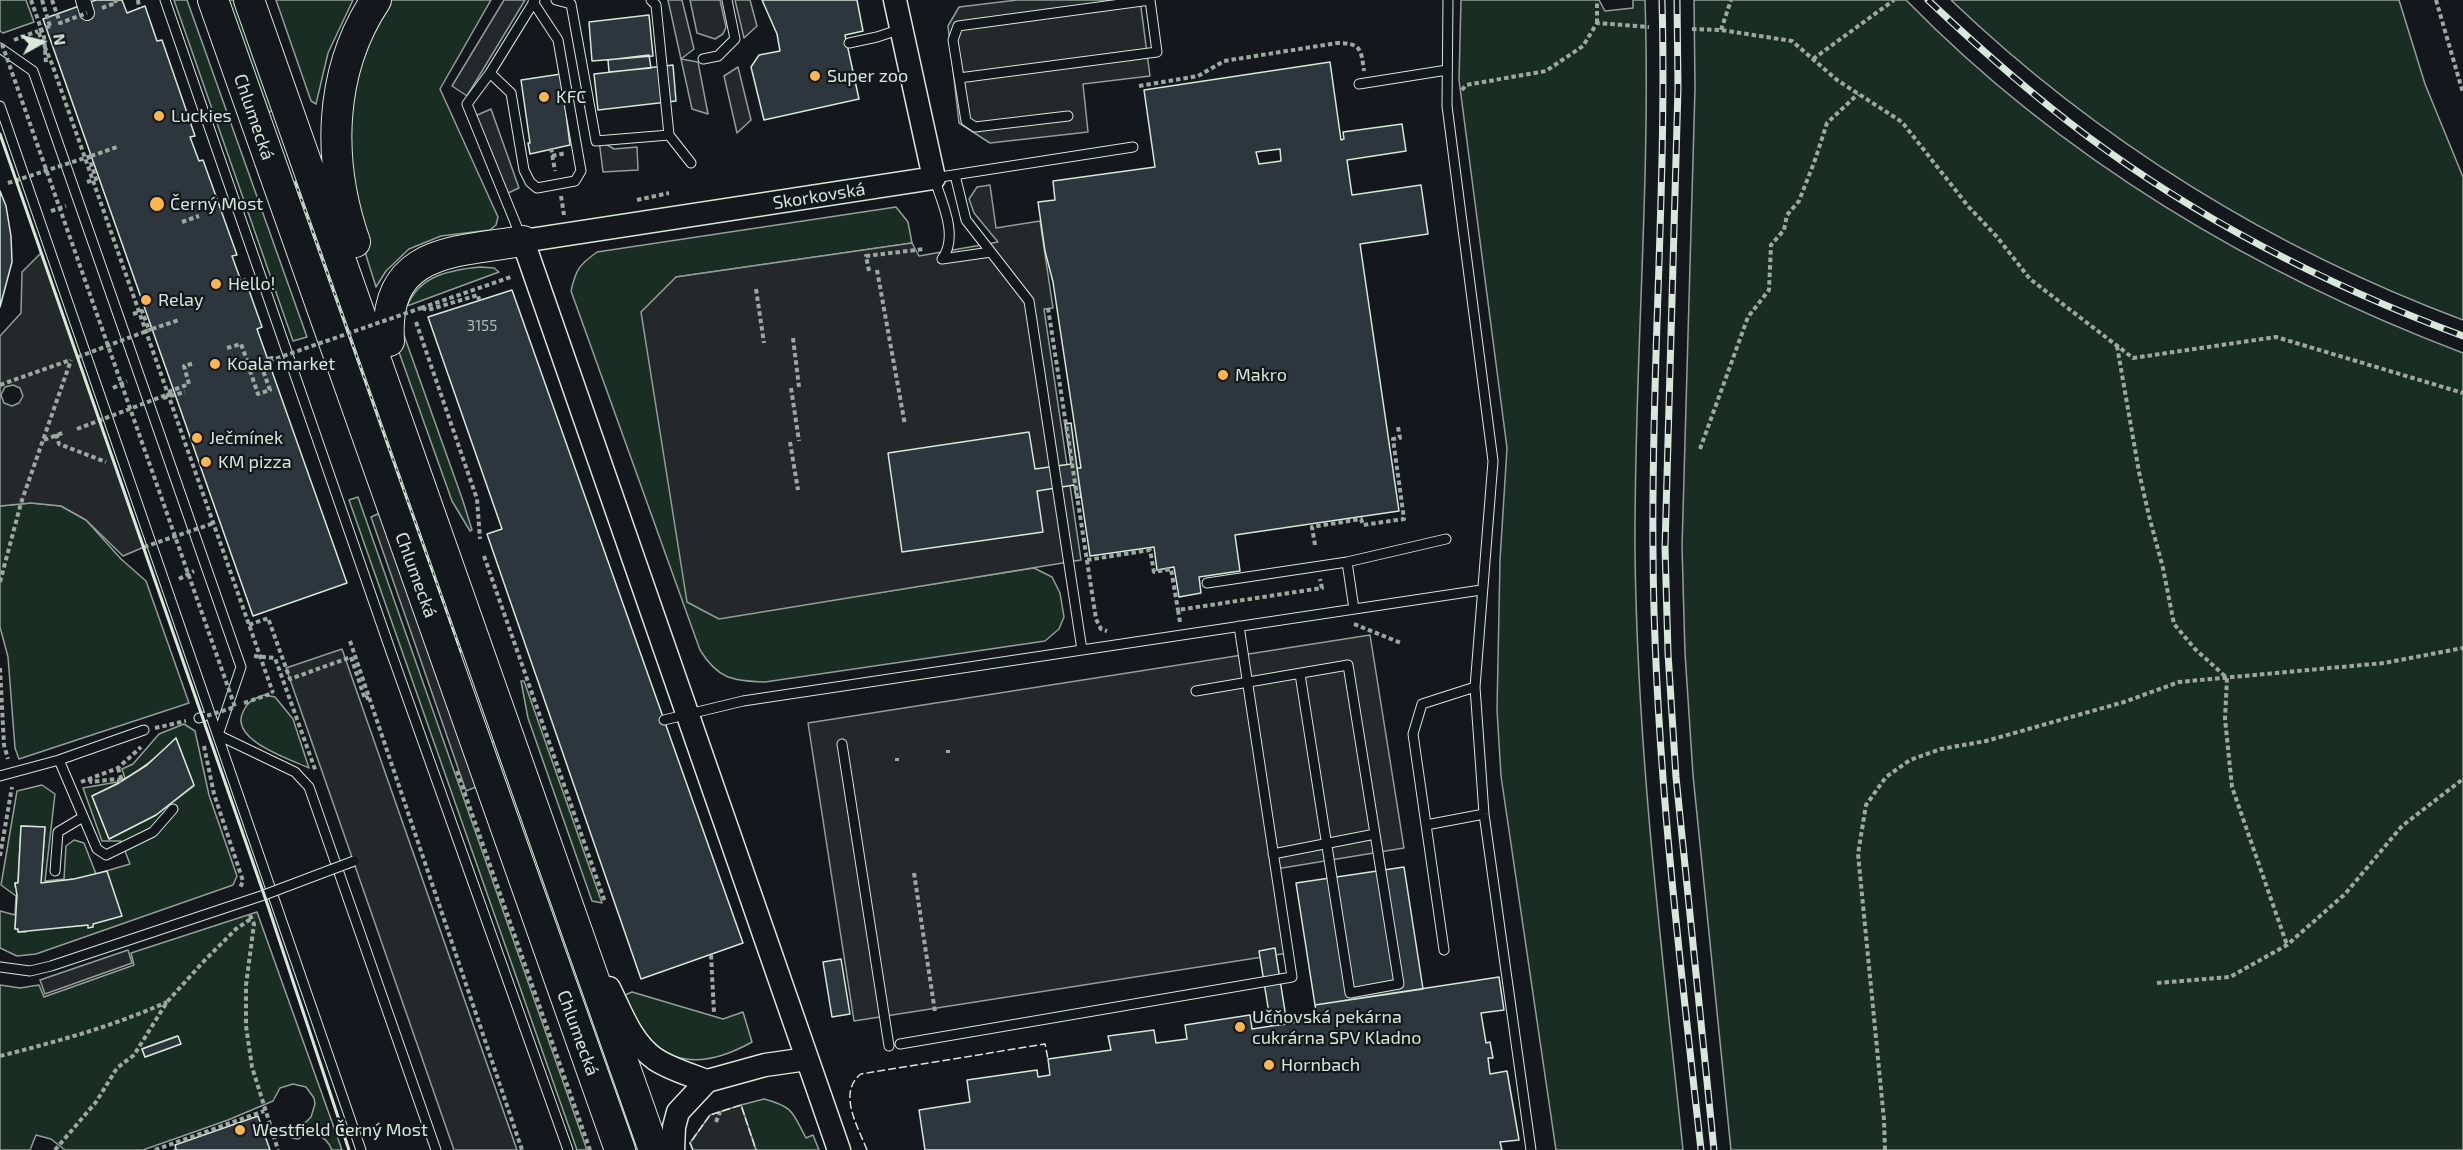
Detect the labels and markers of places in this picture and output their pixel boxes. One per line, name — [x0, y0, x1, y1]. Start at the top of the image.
place label: Super zoo — [827, 65, 908, 87]
marker: Super zoo — [808, 69, 822, 83]
place label: KFC — [556, 86, 586, 108]
marker: KFC — [537, 90, 551, 104]
place label: Luckies — [171, 105, 232, 127]
marker: Luckies — [152, 109, 166, 123]
place label: Černý Most — [170, 193, 263, 215]
marker: Černý Most — [148, 195, 166, 213]
place label: Hello! — [228, 273, 276, 295]
marker: Hello! — [209, 277, 223, 291]
place label: Relay — [158, 289, 203, 311]
marker: Relay — [139, 293, 153, 307]
place label: Koala market — [227, 353, 335, 375]
marker: Koala market — [208, 357, 222, 371]
place label: Makro — [1235, 364, 1287, 386]
marker: Makro — [1216, 368, 1230, 382]
place label: Ječmínek — [209, 427, 283, 449]
marker: Ječmínek — [190, 431, 204, 445]
place label: KM pizza — [218, 451, 292, 473]
marker: KM pizza — [199, 455, 213, 469]
place label: Učňovská pekárna cukrárna SPV Kladno — [1252, 1006, 1421, 1048]
marker: Učňovská pekárna cukrárna SPV Kladno — [1233, 1020, 1247, 1034]
place label: Hornbach — [1281, 1054, 1360, 1076]
marker: Hornbach — [1262, 1058, 1276, 1072]
place label: Westfield Černý Most — [252, 1119, 428, 1141]
marker: Westfield Černý Most — [233, 1123, 247, 1137]

